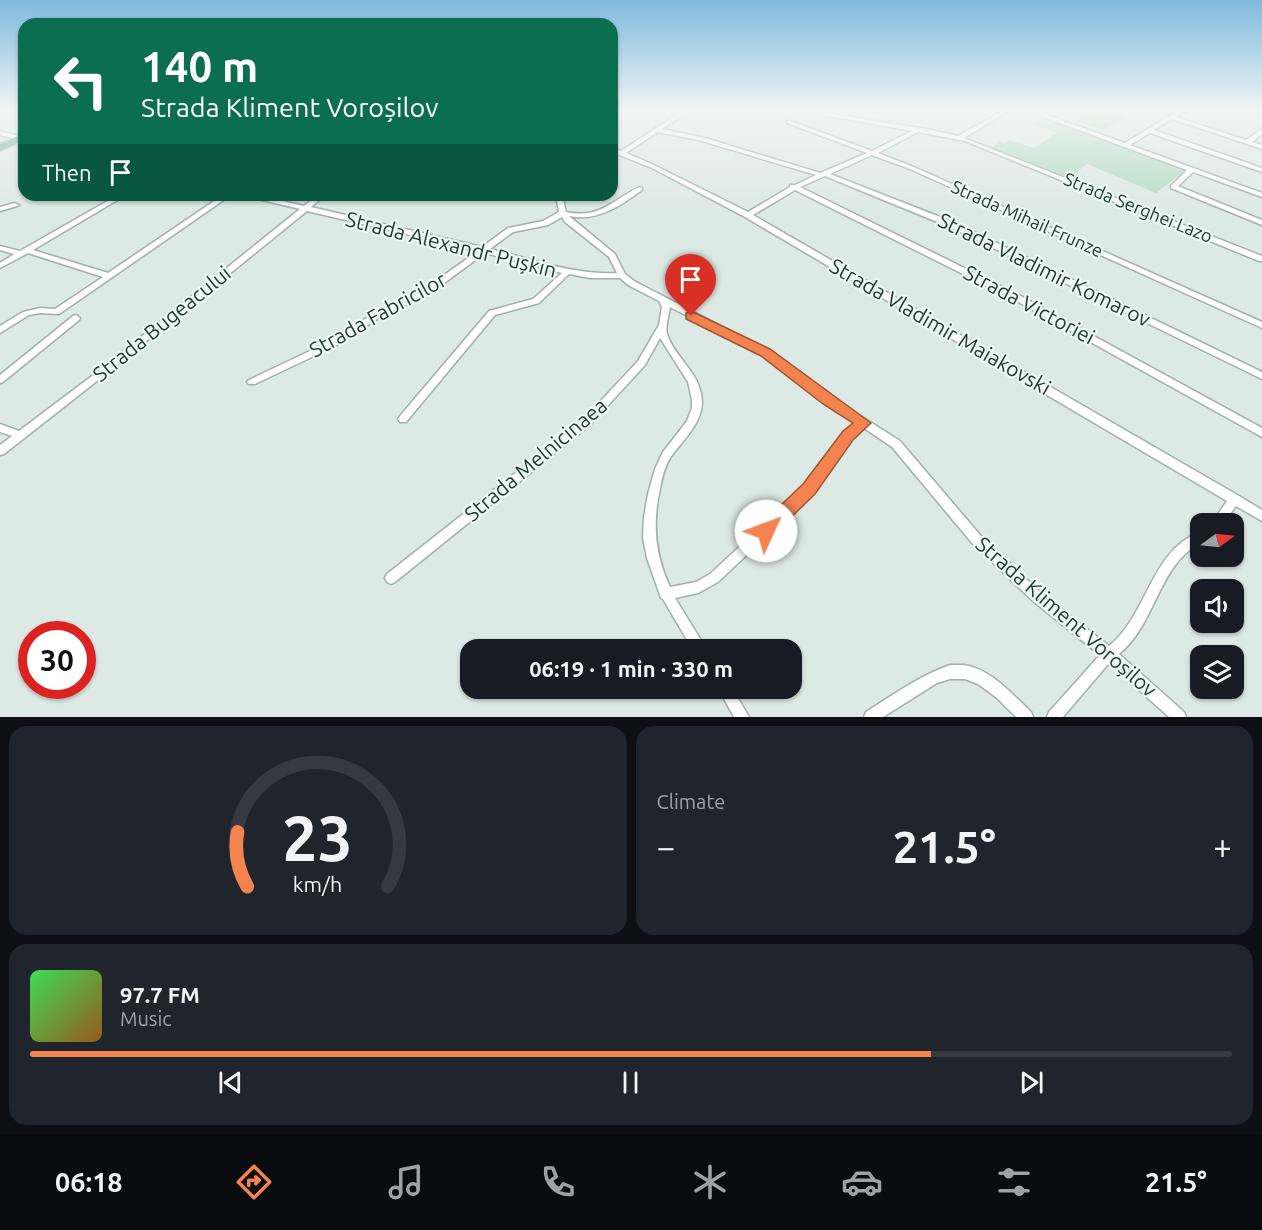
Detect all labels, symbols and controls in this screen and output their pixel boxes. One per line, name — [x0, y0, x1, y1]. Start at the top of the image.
icon: left — [42, 42, 120, 120]
text: 140 m — [141, 43, 258, 90]
text: Strada Kliment Voroșilov — [141, 92, 438, 122]
icon: arrive — [104, 156, 137, 189]
text: Then — [42, 160, 92, 185]
street label: Strada Serghei Lazo — [1061, 168, 1216, 246]
street label: Strada Mihail Frunze — [949, 176, 1106, 261]
street label: Strada Alexandr Pușkin — [343, 206, 559, 282]
street label: Strada Vladimir Komarov — [934, 207, 1154, 331]
street label: Strada Vladimir Maiakovski — [826, 253, 1055, 399]
pin — [665, 254, 716, 316]
street label: Strada Victoriei — [960, 259, 1099, 349]
street label: Strada Bugeacului — [88, 260, 235, 386]
icon: arrive — [674, 263, 707, 296]
street label: Strada Fabricilor — [305, 267, 450, 362]
street label: Strada Melnicinaea — [459, 393, 611, 526]
position arrow — [734, 499, 798, 563]
north arrow — [1190, 513, 1244, 567]
map controls — [1190, 513, 1244, 699]
street label: Strada Kliment Voroșilov — [971, 531, 1162, 701]
button: sound — [1190, 579, 1244, 633]
speed limit sign: 30 — [18, 621, 96, 699]
button: layers — [1190, 645, 1244, 699]
text: 06:19 · 1 min · 330 m — [529, 656, 733, 681]
text: Climate — [657, 790, 725, 813]
text: 23 — [283, 803, 353, 873]
text: 21.5° — [893, 821, 996, 872]
text: − — [657, 828, 675, 865]
text: + — [1213, 828, 1232, 865]
text: km/h — [293, 873, 342, 897]
text: 97.7 FM — [120, 982, 200, 1007]
text: Music — [120, 1007, 172, 1030]
icon: previous — [214, 1066, 247, 1099]
icon: pause — [614, 1066, 647, 1099]
icon: next — [1015, 1066, 1048, 1099]
icon: directions — [233, 1161, 275, 1203]
icon: music — [385, 1161, 427, 1203]
icon: phone — [537, 1161, 579, 1203]
icon: climate — [689, 1161, 731, 1203]
icon: car — [841, 1161, 883, 1203]
icon: filters — [993, 1161, 1035, 1203]
text: 06:18 — [55, 1167, 123, 1197]
text: 21.5° — [1145, 1167, 1207, 1197]

